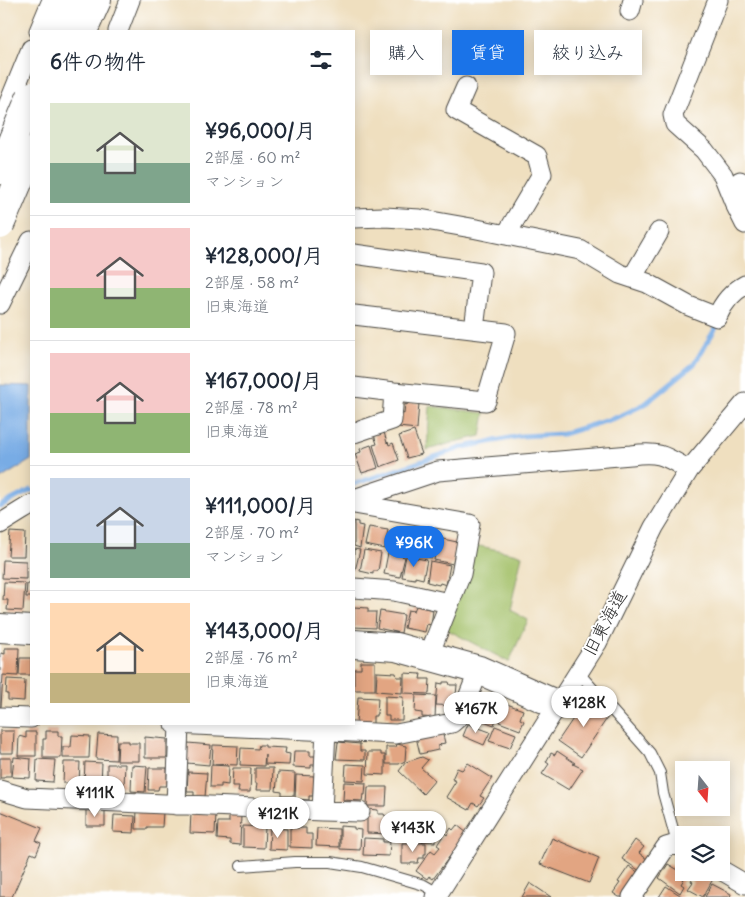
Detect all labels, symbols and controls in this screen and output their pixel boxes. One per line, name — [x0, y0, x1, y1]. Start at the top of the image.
chip: 購入 — [370, 30, 442, 75]
chip: 賃貸 — [452, 30, 524, 75]
chip: 絞り込み — [534, 30, 642, 75]
icon: filters — [307, 46, 335, 74]
text: 6件の物件 — [50, 48, 146, 75]
text: ¥96,000/月 — [205, 117, 316, 144]
icon: home — [90, 123, 150, 183]
text: 2部屋 · 60 m² — [205, 147, 301, 167]
text: マンション — [205, 171, 284, 191]
text: ¥128,000/月 — [205, 242, 323, 269]
icon: home — [90, 248, 150, 308]
text: 2部屋 · 58 m² — [205, 272, 299, 292]
text: 旧東海道 — [205, 296, 269, 316]
text: ¥167,000/月 — [205, 367, 322, 394]
icon: home — [90, 373, 150, 433]
text: 2部屋 · 78 m² — [205, 397, 298, 417]
text: 旧東海道 — [205, 421, 269, 441]
text: ¥111,000/月 — [205, 492, 317, 519]
icon: home — [90, 498, 150, 558]
text: 2部屋 · 70 m² — [205, 522, 299, 542]
pin: ¥96K — [384, 526, 444, 568]
text: ¥96K — [395, 532, 433, 552]
text: マンション — [205, 546, 284, 566]
street label: 旧東海道 — [578, 586, 632, 660]
text: ¥143,000/月 — [205, 617, 324, 644]
icon: home — [90, 623, 150, 683]
text: 2部屋 · 76 m² — [205, 647, 298, 667]
text: 旧東海道 — [205, 671, 269, 691]
pin: ¥128K — [549, 686, 619, 728]
pin: ¥167K — [441, 692, 511, 734]
text: ¥128K — [562, 692, 606, 712]
text: ¥167K — [455, 698, 497, 718]
north arrow — [675, 761, 730, 816]
map controls — [675, 761, 730, 881]
pin: ¥111K — [60, 776, 130, 818]
text: ¥111K — [76, 782, 114, 802]
pin: ¥121K — [243, 796, 313, 839]
text: ¥121K — [258, 803, 298, 823]
pin: ¥143K — [378, 810, 448, 853]
text: ¥143K — [391, 817, 435, 837]
button: layers — [675, 826, 730, 881]

